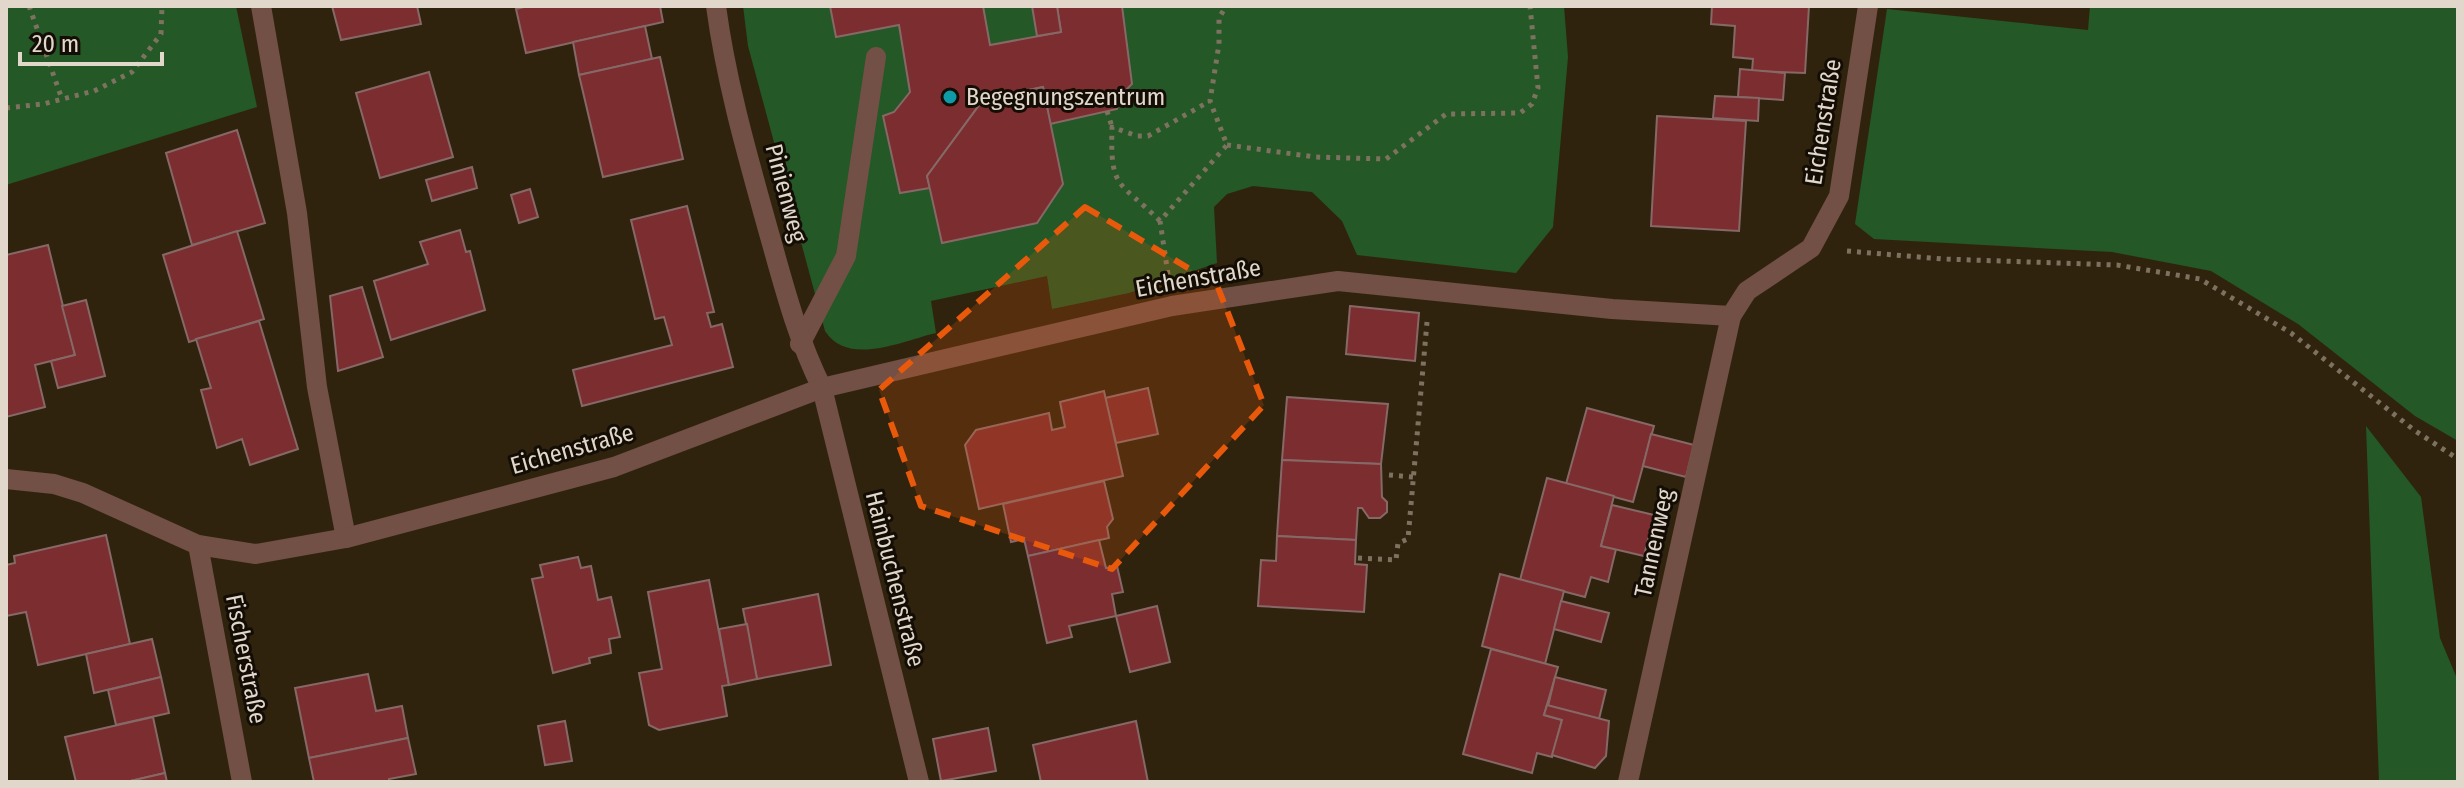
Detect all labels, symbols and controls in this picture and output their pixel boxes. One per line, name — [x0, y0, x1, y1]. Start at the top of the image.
scale bar — [20, 16, 162, 66]
text: 20 m — [32, 30, 79, 58]
street label: Eichenstraße — [1799, 57, 1847, 187]
place label: Begegnungszentrum — [966, 83, 1165, 111]
marker: Begegnungszentrum — [941, 88, 959, 106]
street label: Pinienweg — [759, 141, 813, 246]
street label: Eichenstraße — [1133, 253, 1263, 303]
street label: Eichenstraße — [507, 418, 637, 480]
street label: Tannenweg — [1629, 485, 1679, 600]
street label: Hainbuchenstraße — [860, 488, 930, 670]
street label: Fischerstraße — [220, 592, 272, 726]

